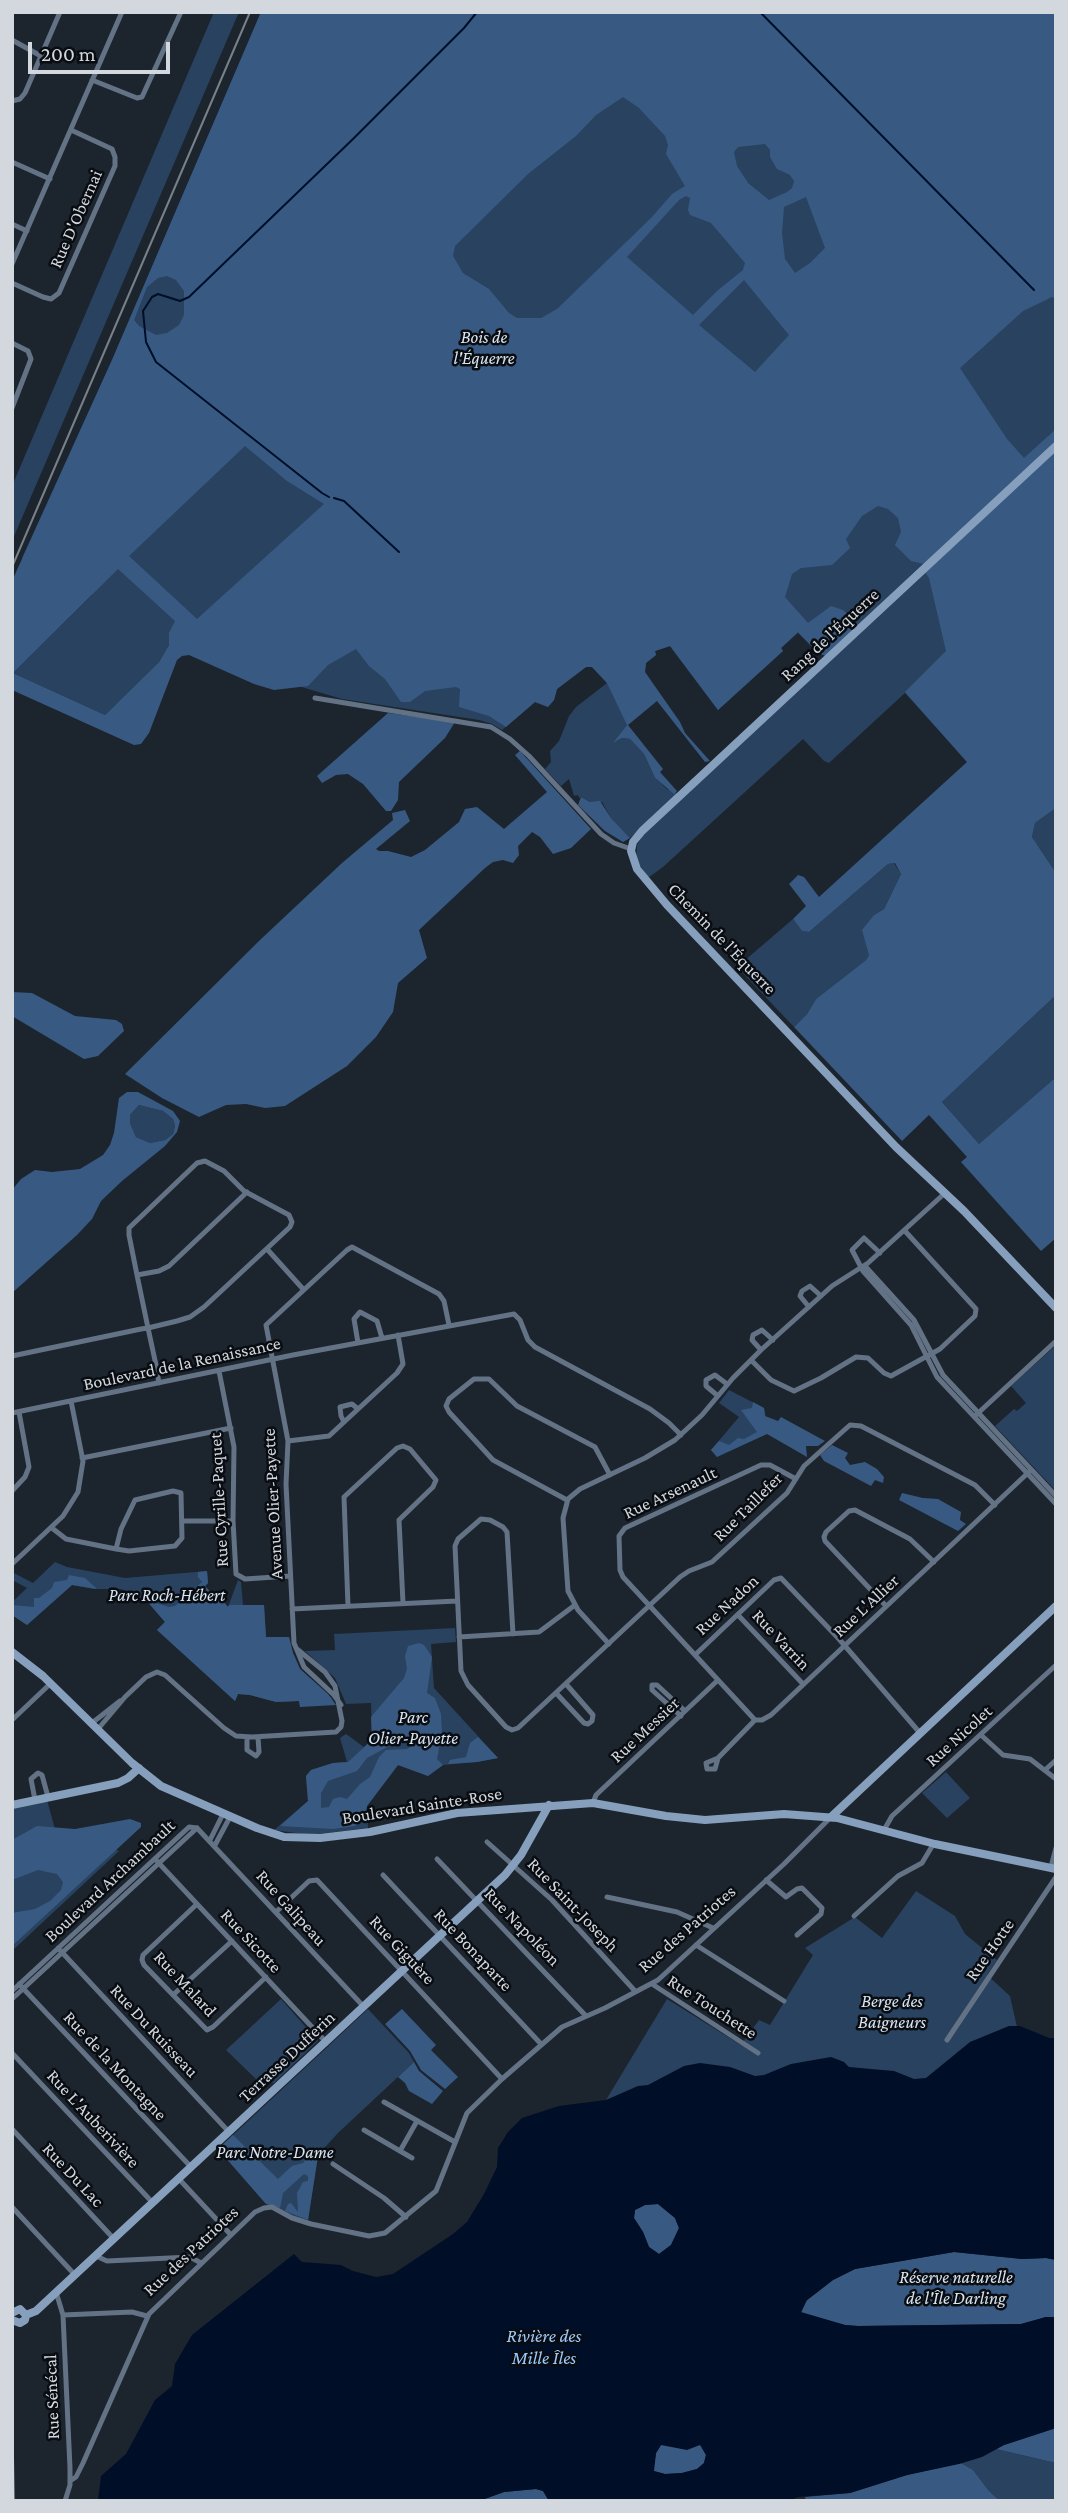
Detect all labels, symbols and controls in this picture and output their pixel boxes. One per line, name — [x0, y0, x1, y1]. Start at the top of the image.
scale bar — [32, 28, 173, 72]
text: 200 m — [41, 42, 96, 66]
street label: Rue D'Obernai — [45, 167, 107, 271]
park label: Bois de l'Équerre — [453, 326, 515, 368]
street label: Rang de l'Équerre — [776, 584, 884, 686]
street label: Chemin de l'Équerre — [663, 879, 781, 999]
street label: Boulevard de la Renaissance — [81, 1333, 283, 1395]
street label: Avenue Olier-Payette — [258, 1428, 288, 1580]
street label: Rue Cyrille-Paquet — [205, 1432, 233, 1568]
street label: Rue Arsenault — [620, 1462, 720, 1524]
street label: Rue Taillefer — [709, 1468, 787, 1546]
street label: Rue Nadon — [691, 1570, 763, 1640]
street label: Rue L'Allier — [829, 1570, 903, 1642]
park label: Parc Roch-Hébert — [109, 1584, 225, 1606]
street label: Rue Varrin — [747, 1605, 815, 1675]
street label: Rue Messier — [606, 1693, 684, 1767]
street label: Rue Nicolet — [921, 1701, 997, 1771]
park label: Parc Olier-Payette — [368, 1706, 458, 1748]
street label: Boulevard Sainte-Rose — [341, 1783, 503, 1829]
street label: Boulevard Archambault — [40, 1815, 180, 1947]
street label: Rue Saint-Joseph — [523, 1853, 623, 1957]
street label: Rue Galipeau — [251, 1865, 331, 1951]
street label: Rue des Patriotes — [634, 1881, 740, 1977]
street label: Rue Napoléon — [479, 1883, 565, 1971]
street label: Rue Sicotte — [216, 1904, 286, 1978]
street label: Rue Bonaparte — [429, 1904, 517, 1996]
street label: Rue Giguère — [365, 1911, 439, 1989]
street label: Rue Hotte — [961, 1915, 1019, 1985]
street label: Rue Malard — [149, 1947, 221, 2021]
street label: Rue Touchette — [663, 1970, 761, 2044]
street label: Rue Du Ruisseau — [105, 1980, 203, 2082]
park label: Berge des Baigneurs — [858, 1990, 926, 2032]
street label: Rue de la Montagne — [59, 2007, 171, 2125]
street label: Terrasse Dufferin — [234, 2007, 340, 2107]
street label: Rue L'Auberivière — [42, 2065, 144, 2173]
street label: Rue Du Lac — [38, 2138, 108, 2212]
park label: Parc Notre-Dame — [216, 2141, 334, 2163]
street label: Rue des Patriotes — [139, 2201, 243, 2301]
park label: Réserve naturelle de l'Île Darling — [899, 2266, 1013, 2308]
water label: Rivière des Mille Îles — [507, 2325, 581, 2369]
street label: Rue Sénécal — [40, 2354, 64, 2440]

